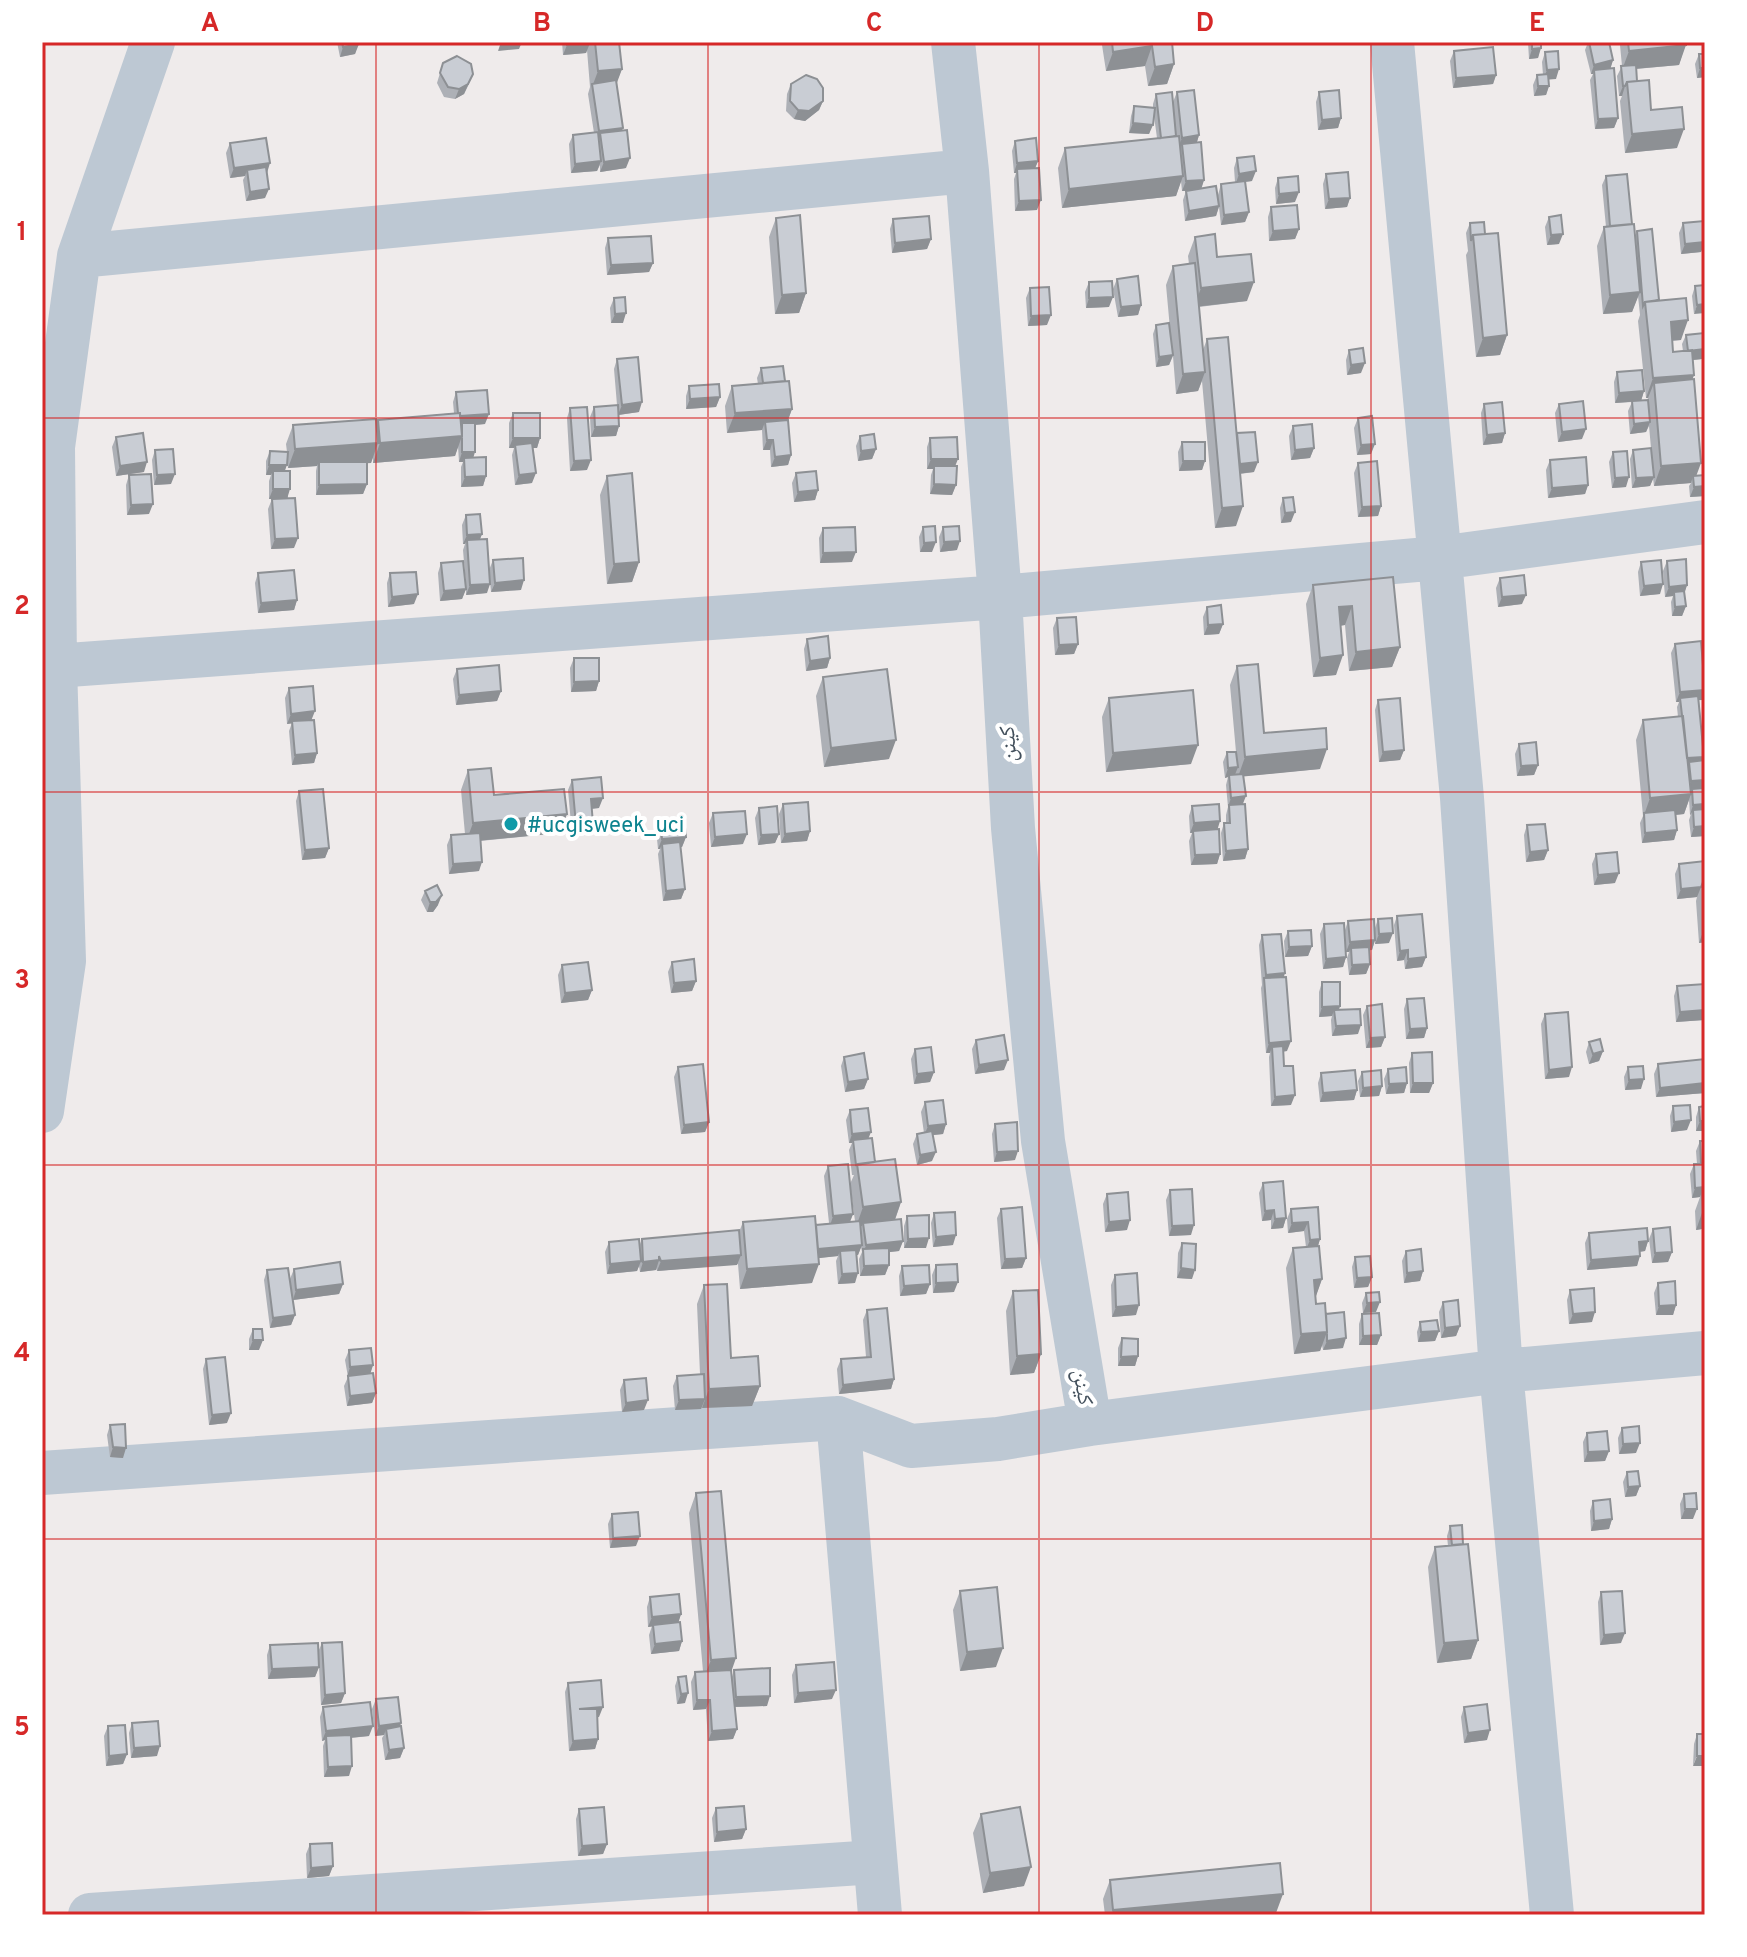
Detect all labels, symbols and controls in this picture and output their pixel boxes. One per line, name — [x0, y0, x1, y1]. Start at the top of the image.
text: A — [201, 8, 219, 41]
text: B — [533, 8, 551, 41]
text: C — [866, 8, 882, 41]
text: D — [1196, 8, 1214, 41]
text: E — [1529, 8, 1545, 41]
text: 1 — [17, 217, 27, 250]
text: 2 — [14, 591, 30, 624]
street label: كينن — [995, 725, 1024, 763]
place label: #ucgisweek_uci — [527, 813, 684, 840]
marker: #ucgisweek_uci — [502, 815, 520, 833]
text: 3 — [14, 965, 30, 998]
text: 4 — [14, 1338, 30, 1371]
street label: كينن — [1065, 1367, 1098, 1408]
text: 5 — [14, 1712, 30, 1745]

